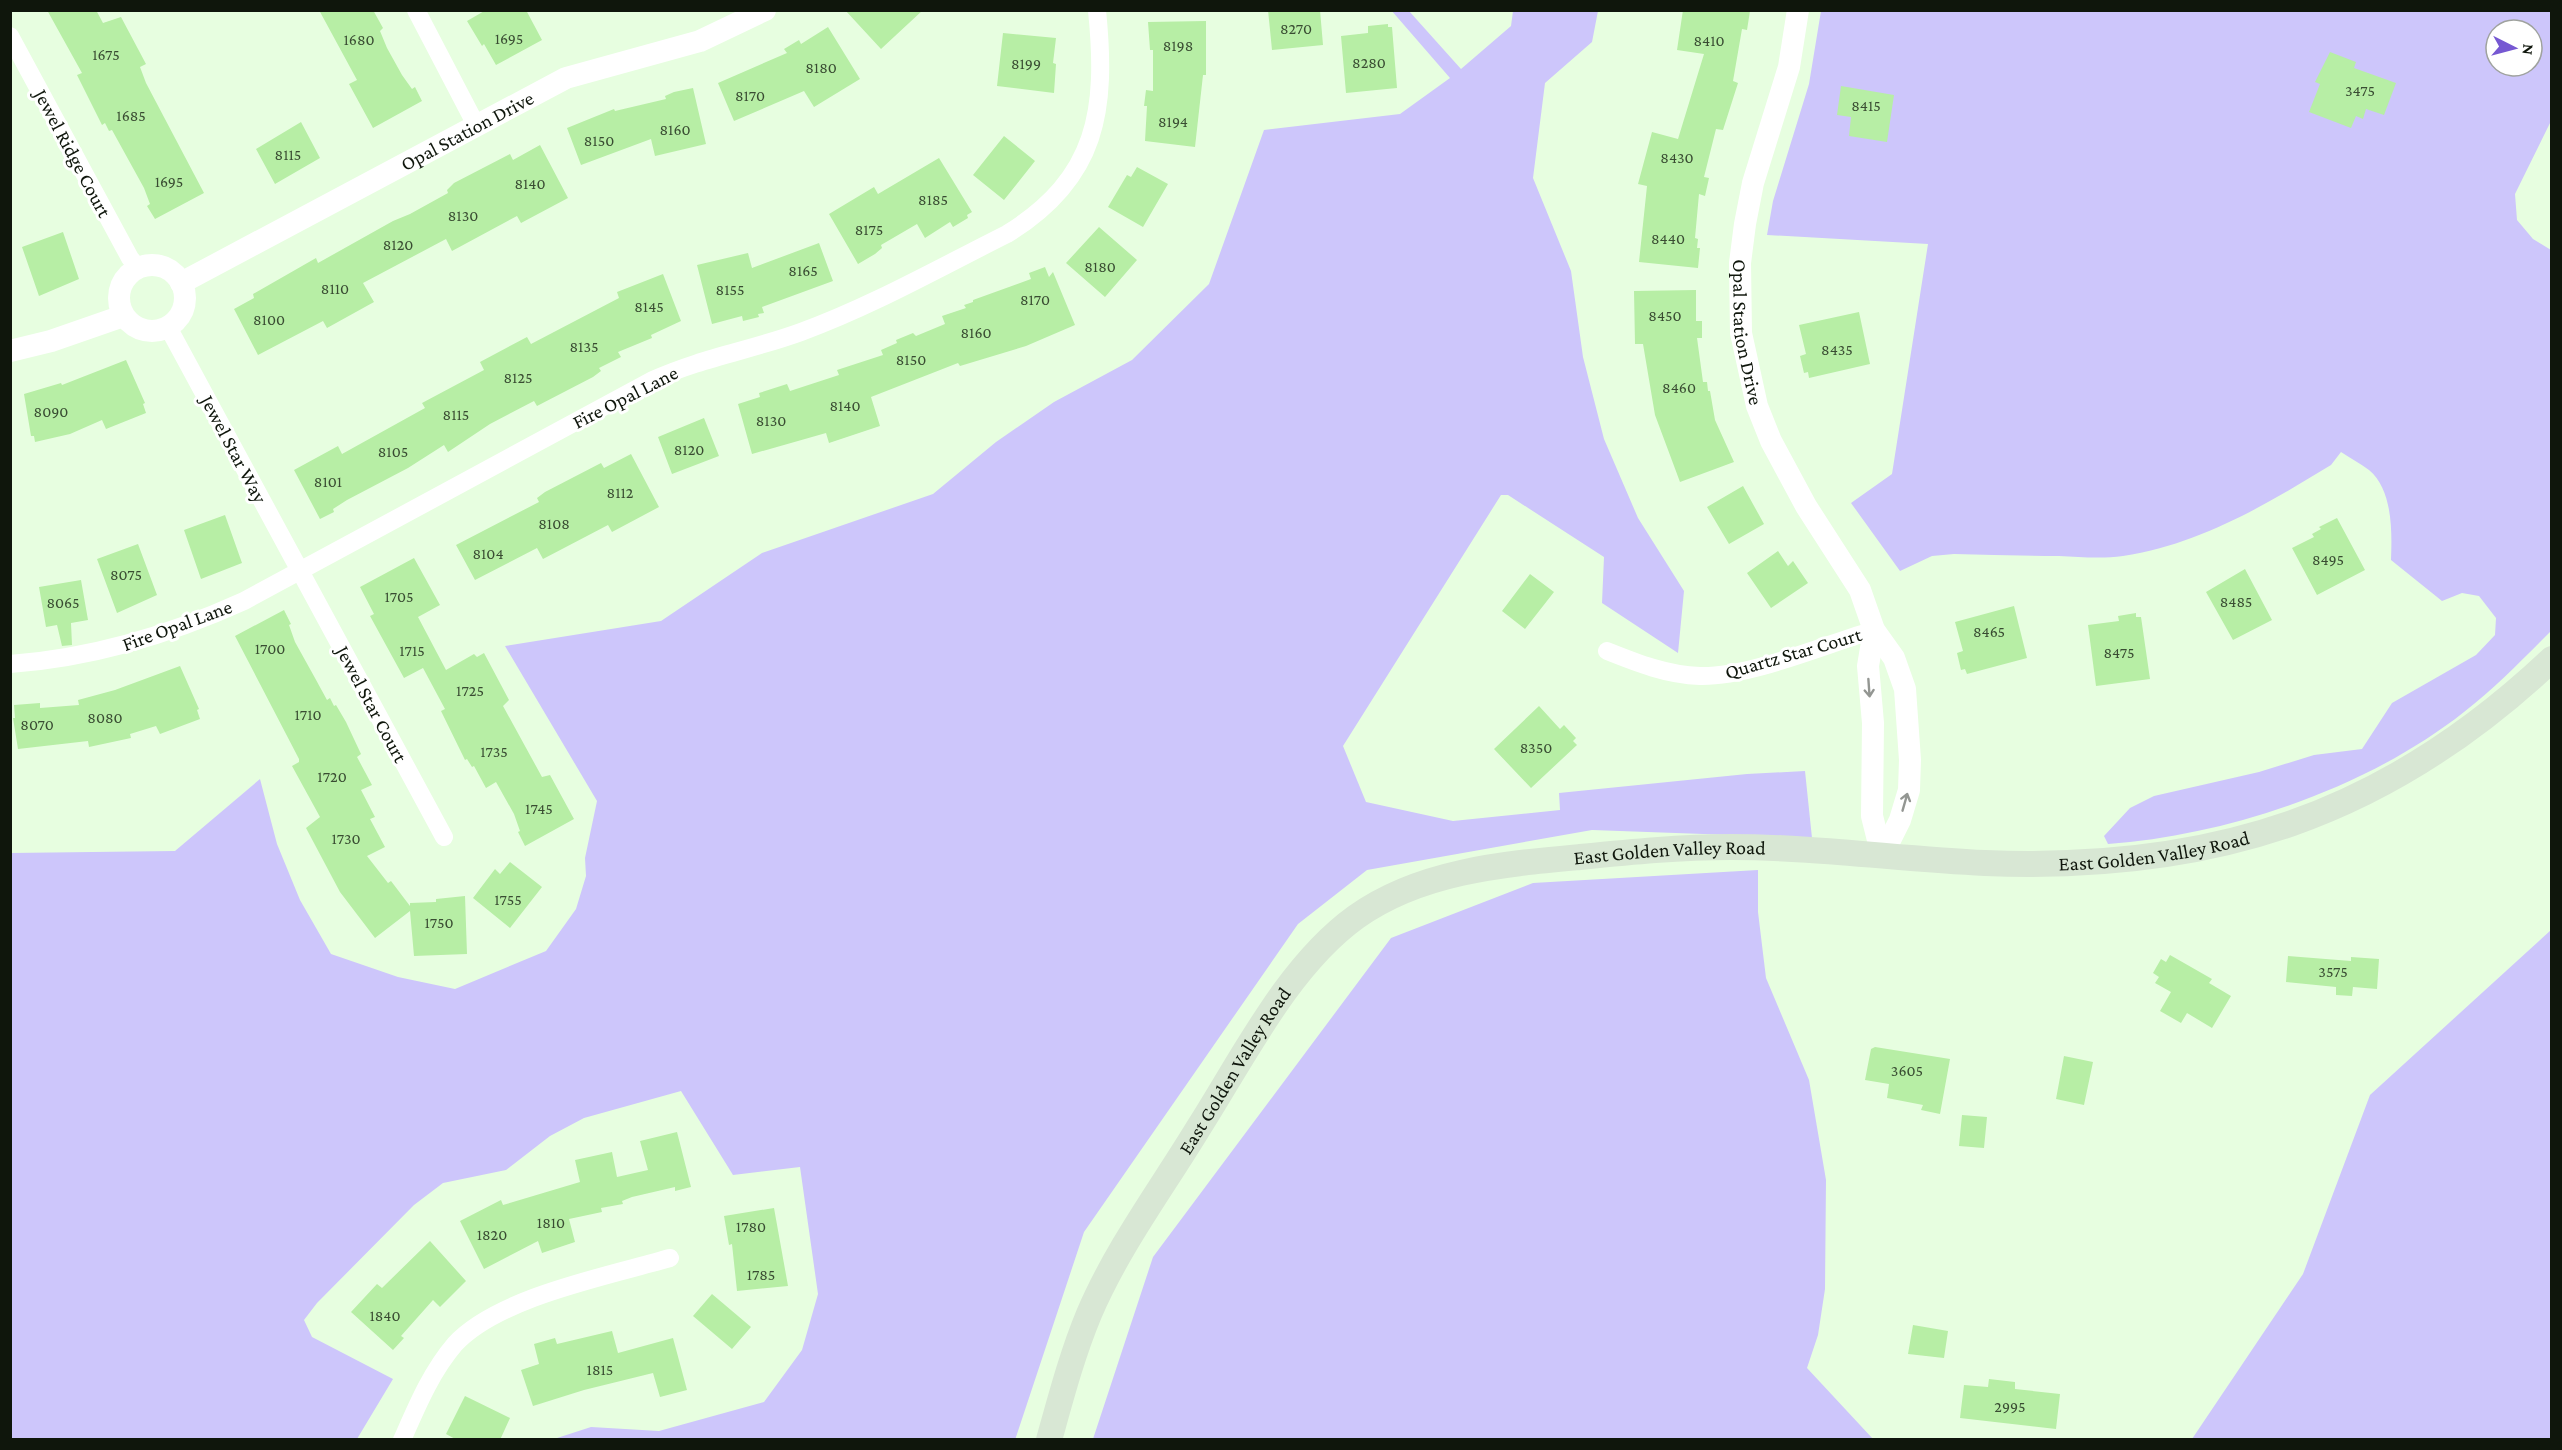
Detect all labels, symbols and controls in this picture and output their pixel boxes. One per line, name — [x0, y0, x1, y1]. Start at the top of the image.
north arrow — [2484, 18, 2544, 78]
house number: 8270 — [1280, 20, 1312, 37]
house number: 1695 — [495, 30, 523, 47]
house number: 1680 — [343, 31, 375, 48]
house number: 8410 — [1693, 32, 1725, 49]
house number: 8198 — [1163, 37, 1193, 54]
text: N — [2519, 43, 2537, 56]
house number: 1675 — [92, 46, 120, 63]
house number: 8280 — [1352, 54, 1386, 71]
house number: 8199 — [1011, 55, 1041, 72]
house number: 8180 — [805, 59, 837, 76]
house number: 3475 — [2345, 82, 2375, 99]
street label: Jewel Ridge Court — [28, 83, 116, 222]
street label: Opal Station Drive — [397, 86, 537, 175]
house number: 8170 — [735, 87, 765, 104]
house number: 8415 — [1851, 97, 1881, 114]
house number: 1685 — [116, 107, 146, 124]
house number: 8194 — [1158, 113, 1188, 130]
house number: 8160 — [659, 121, 691, 138]
house number: 8150 — [584, 132, 614, 149]
house number: 8115 — [275, 146, 301, 163]
house number: 8430 — [1660, 149, 1694, 166]
house number: 1695 — [155, 173, 183, 190]
house number: 8140 — [514, 175, 546, 192]
house number: 8185 — [918, 191, 948, 208]
house number: 8130 — [448, 207, 478, 224]
house number: 8175 — [855, 221, 883, 238]
house number: 8440 — [1651, 230, 1685, 247]
house number: 8120 — [383, 236, 413, 253]
house number: 8180 — [1084, 258, 1116, 275]
street label: Opal Station Drive — [1728, 259, 1767, 407]
house number: 8165 — [788, 262, 818, 279]
house number: 8110 — [321, 280, 349, 297]
house number: 8155 — [716, 281, 744, 298]
house number: 8170 — [1020, 291, 1050, 308]
house number: 8145 — [634, 298, 664, 315]
house number: 8450 — [1648, 307, 1682, 324]
house number: 8100 — [253, 311, 285, 328]
house number: 8160 — [960, 324, 992, 341]
house number: 8135 — [569, 338, 599, 355]
house number: 8435 — [1821, 341, 1853, 358]
house number: 8150 — [896, 351, 926, 368]
street label: Fire Opal Lane — [569, 361, 682, 434]
house number: 8125 — [503, 369, 533, 386]
house number: 8460 — [1662, 379, 1696, 396]
street label: Jewel Star Way — [195, 390, 272, 508]
house number: 8140 — [829, 397, 861, 414]
house number: 8090 — [34, 403, 68, 420]
house number: 8115 — [443, 406, 469, 423]
house number: 8130 — [756, 412, 786, 429]
house number: 8120 — [674, 441, 704, 458]
house number: 8105 — [378, 443, 408, 460]
house number: 8101 — [314, 473, 342, 490]
house number: 8112 — [607, 484, 634, 501]
house number: 8108 — [538, 515, 570, 532]
house number: 8104 — [472, 545, 504, 562]
house number: 8495 — [2312, 551, 2344, 568]
house number: 8075 — [110, 566, 142, 583]
house number: 1705 — [384, 588, 414, 605]
house number: 8485 — [2220, 593, 2252, 610]
house number: 8065 — [46, 594, 80, 611]
street label: Fire Opal Lane — [119, 595, 235, 656]
street label: Quartz Star Court — [1722, 623, 1864, 683]
house number: 8465 — [1973, 623, 2005, 640]
house number: 1700 — [255, 640, 285, 657]
street label: Jewel Star Court — [330, 640, 412, 767]
house number: 1715 — [399, 642, 425, 659]
house number: 8475 — [2103, 644, 2135, 661]
one-way arrow — [1864, 677, 1875, 697]
house number: 1725 — [456, 682, 484, 699]
house number: 1710 — [294, 706, 322, 723]
house number: 8080 — [87, 709, 123, 726]
house number: 8070 — [20, 716, 54, 733]
house number: 8350 — [1520, 739, 1552, 756]
house number: 1735 — [480, 743, 508, 760]
house number: 1720 — [317, 768, 347, 785]
one-way arrow — [1900, 793, 1911, 812]
house number: 1745 — [525, 800, 553, 817]
street label: East Golden Valley Road — [2058, 826, 2252, 875]
house number: 1730 — [331, 830, 361, 847]
street label: East Golden Valley Road — [1573, 836, 1767, 869]
house number: 1755 — [494, 891, 522, 908]
house number: 1750 — [424, 914, 454, 931]
house number: 3575 — [2318, 963, 2348, 980]
street label: East Golden Valley Road — [1174, 983, 1295, 1158]
house number: 3605 — [1891, 1062, 1923, 1079]
house number: 1810 — [537, 1214, 565, 1231]
house number: 1780 — [736, 1218, 766, 1235]
house number: 1820 — [477, 1226, 507, 1243]
house number: 1785 — [747, 1266, 775, 1283]
house number: 1840 — [369, 1307, 401, 1324]
house number: 1815 — [587, 1361, 613, 1378]
house number: 2995 — [1994, 1398, 2026, 1415]

